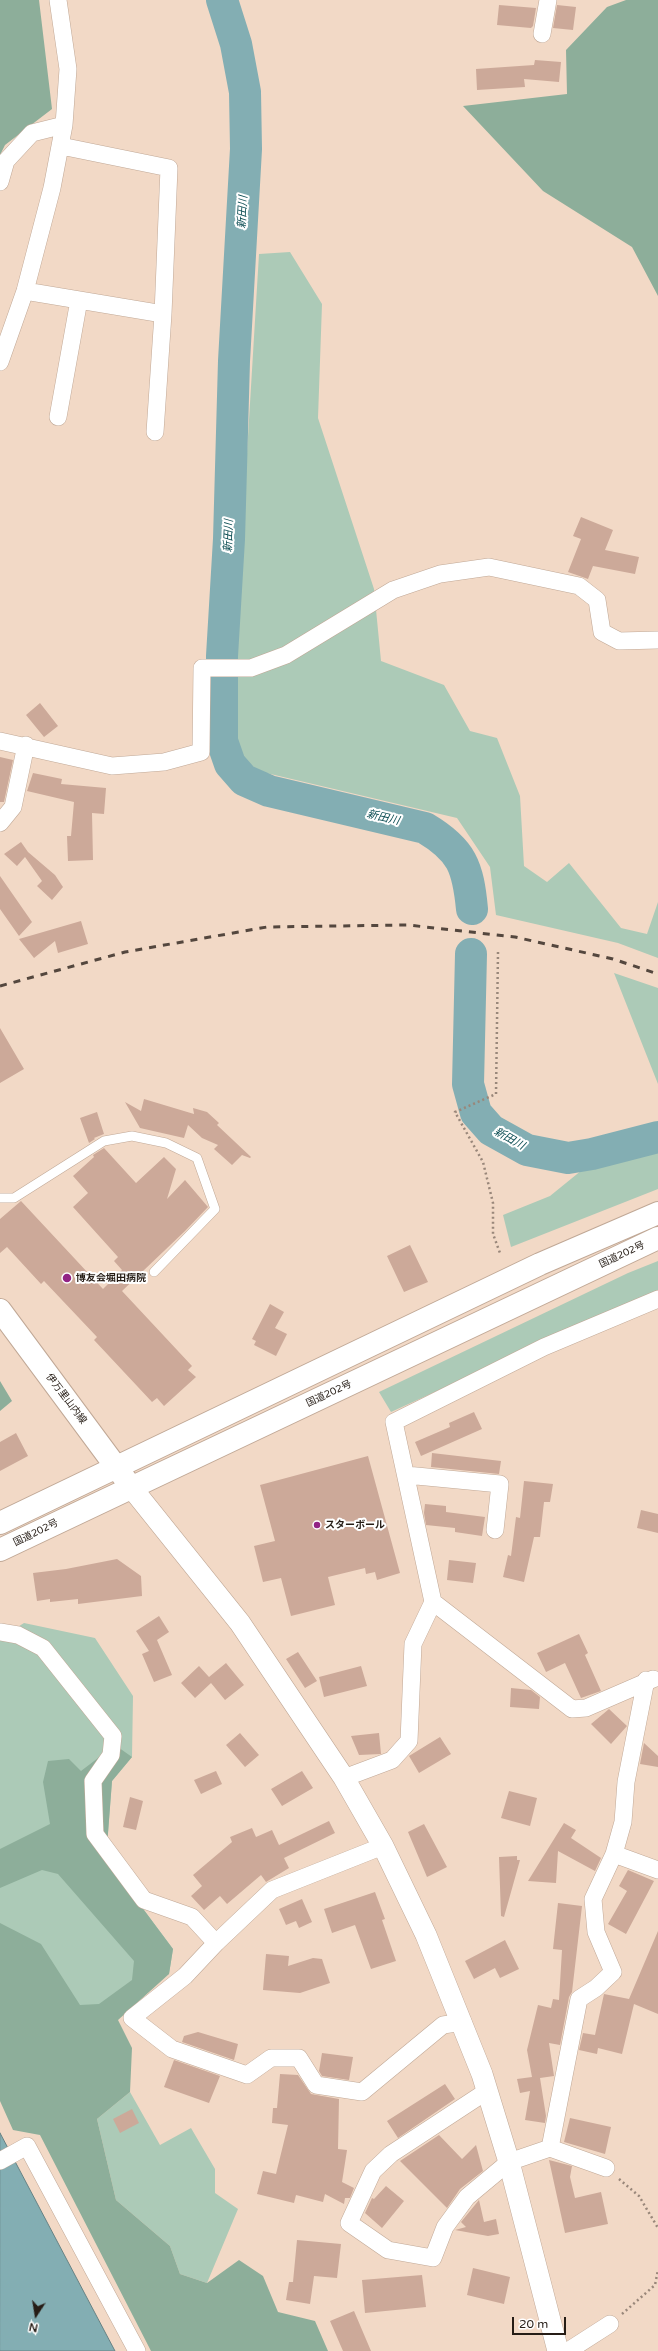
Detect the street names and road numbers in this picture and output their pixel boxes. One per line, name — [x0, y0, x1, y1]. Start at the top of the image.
street label: 国道202号 — [597, 1239, 647, 1271]
street label: 伊万里山内線 — [43, 1371, 89, 1427]
street label: 国道202号 — [304, 1378, 354, 1410]
street label: 国道202号 — [11, 1517, 61, 1549]

